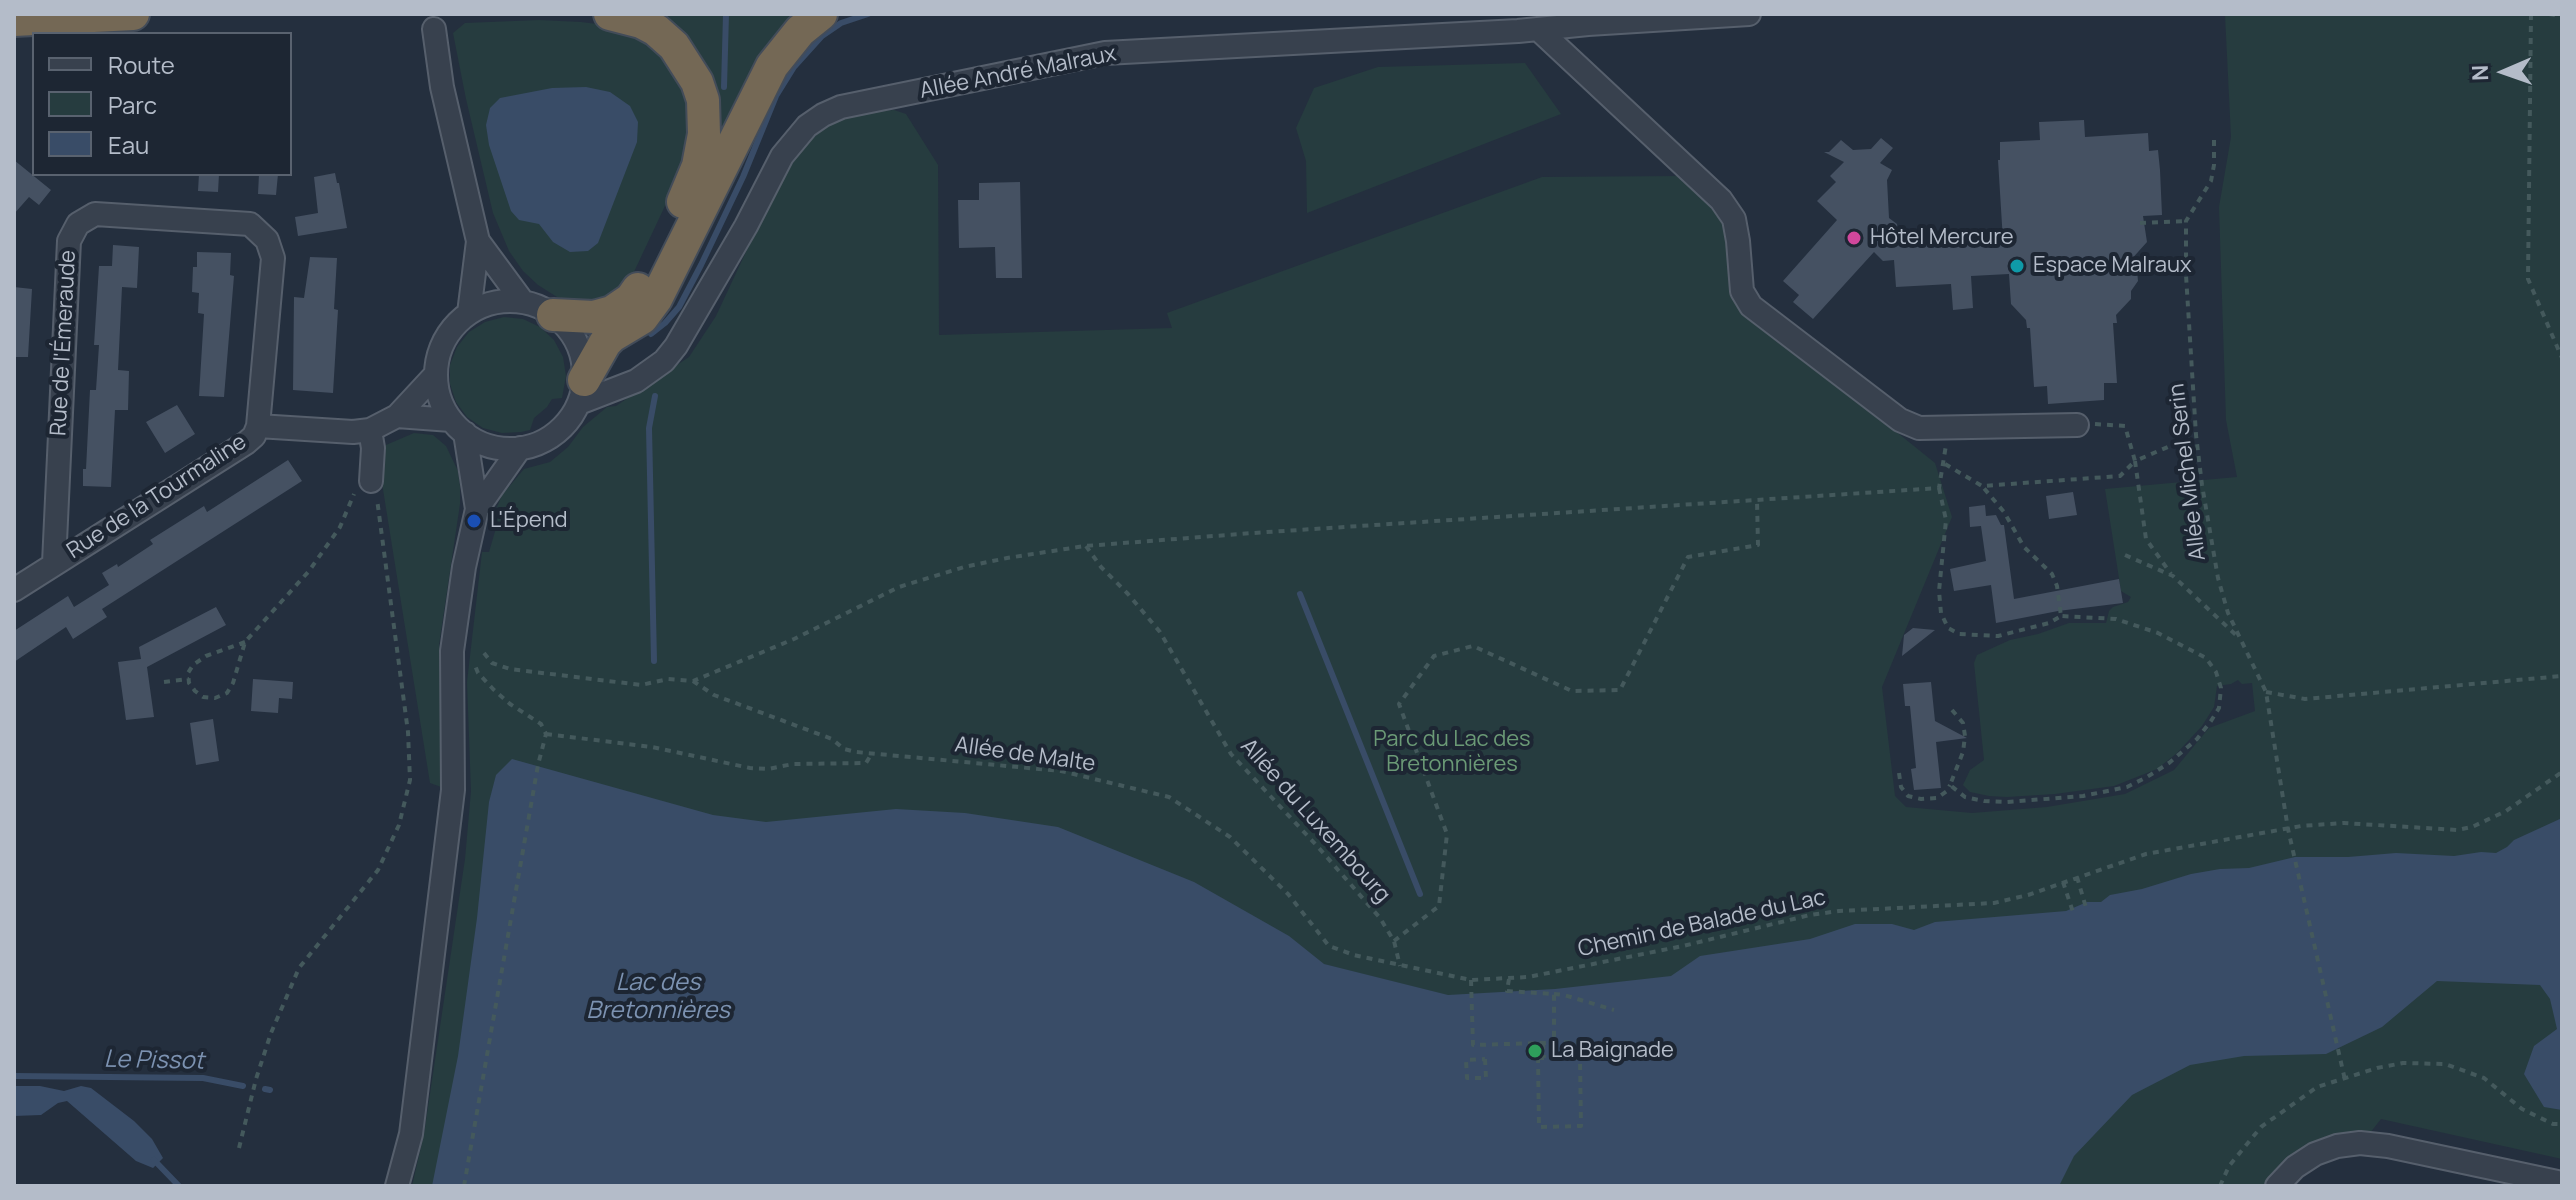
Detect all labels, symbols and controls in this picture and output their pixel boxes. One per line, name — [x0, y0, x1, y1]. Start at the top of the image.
legend — [32, 32, 292, 176]
north arrow — [2464, 32, 2544, 112]
street label: Allée André Malraux — [917, 41, 1119, 105]
text: Route — [108, 48, 175, 81]
text: N — [2465, 64, 2495, 81]
text: Parc — [108, 88, 157, 121]
text: Eau — [108, 128, 149, 161]
place label: Hôtel Mercure — [1870, 225, 2014, 251]
marker: Hôtel Mercure — [1845, 229, 1863, 247]
street label: Rue de l'Émeraude — [46, 249, 82, 437]
place label: Espace Malraux — [2033, 253, 2192, 279]
marker: Espace Malraux — [2008, 257, 2026, 275]
street label: Allée Michel Serin — [2164, 382, 2212, 562]
street label: Rue de la Tourmaline — [62, 429, 252, 565]
place label: L'Épend — [490, 508, 567, 534]
marker: L'Épend — [465, 512, 483, 530]
park label: Parc du Lac des Bretonnières — [1373, 727, 1531, 778]
street label: Allée de Malte — [953, 732, 1097, 778]
street label: Allée du Luxembourg — [1235, 734, 1395, 908]
street label: Chemin de Balade du Lac — [1576, 885, 1828, 963]
water label: Lac des Bretonnières — [586, 969, 730, 1025]
place label: La Baignade — [1551, 1038, 1674, 1064]
marker: La Baignade — [1526, 1042, 1544, 1060]
water label: Le Pissot — [104, 1046, 204, 1076]

